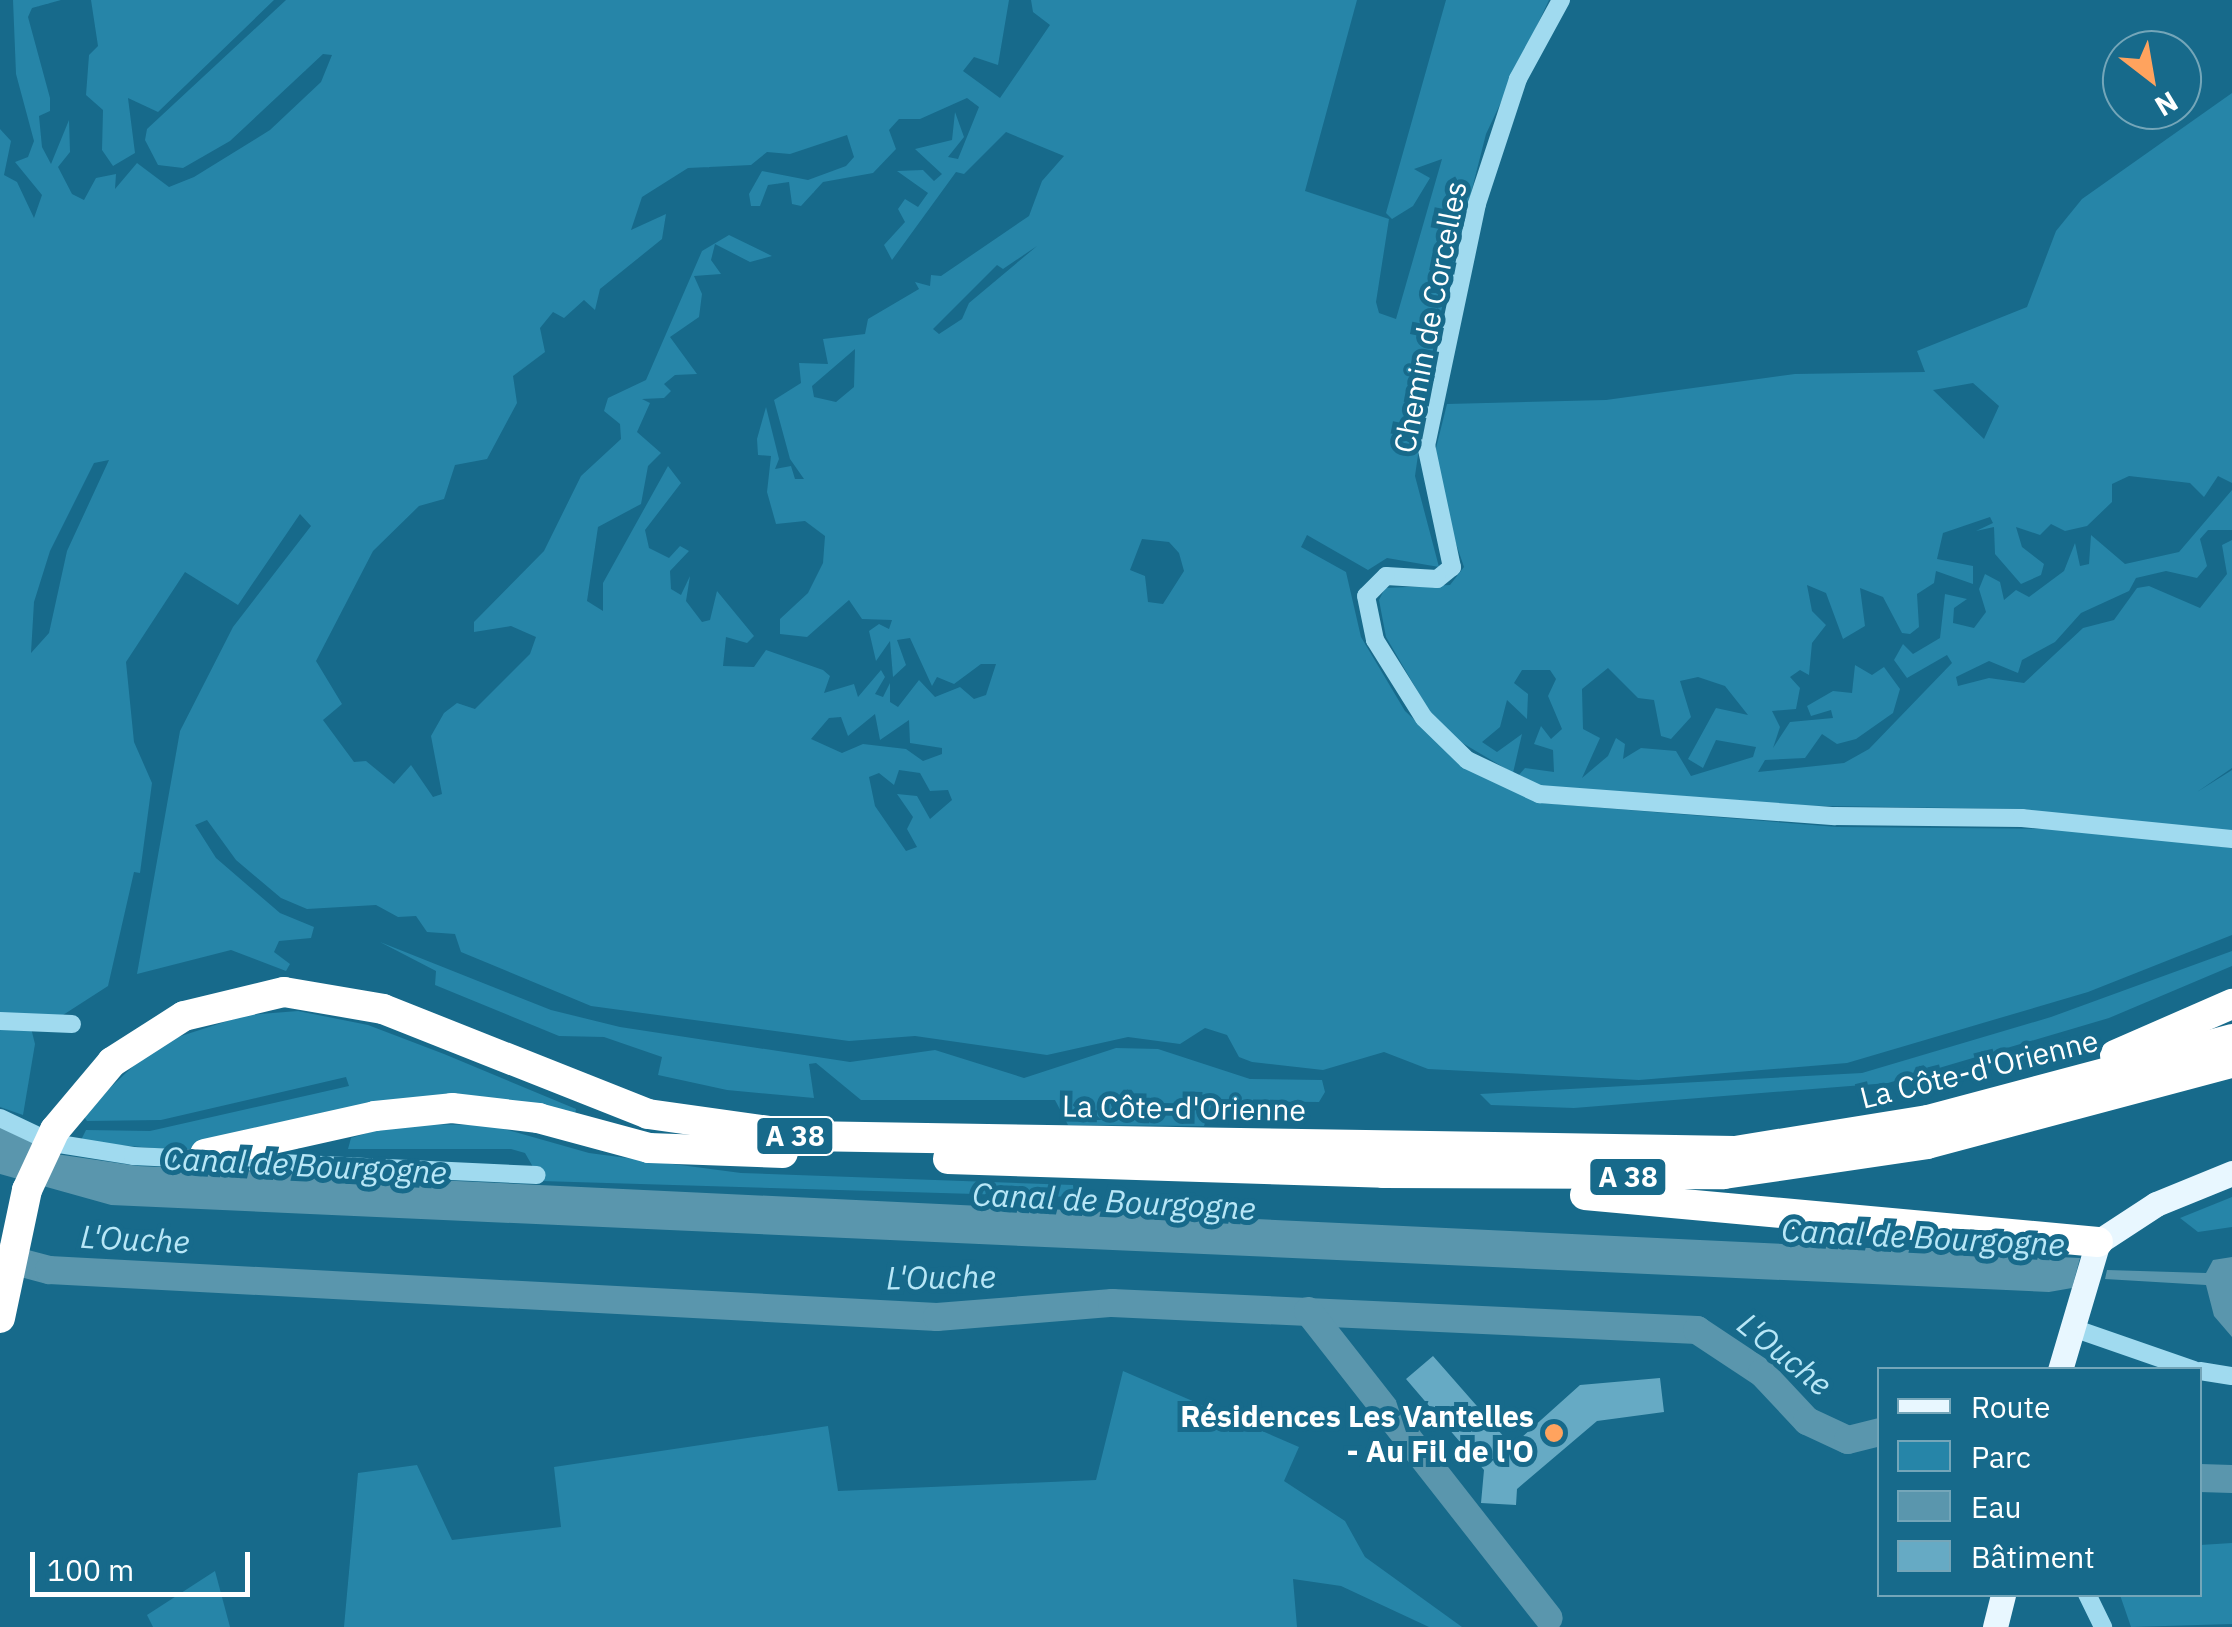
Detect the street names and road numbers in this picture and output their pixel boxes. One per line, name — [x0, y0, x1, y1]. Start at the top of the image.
street label: Chemin de Corcelles — [1386, 178, 1474, 456]
street label: La Côte-d'Orienne — [1856, 1022, 2102, 1116]
street label: La Côte-d'Orienne — [1062, 1088, 1306, 1128]
road number: A 38 — [755, 1113, 835, 1159]
road number: A 38 — [1588, 1154, 1668, 1200]

